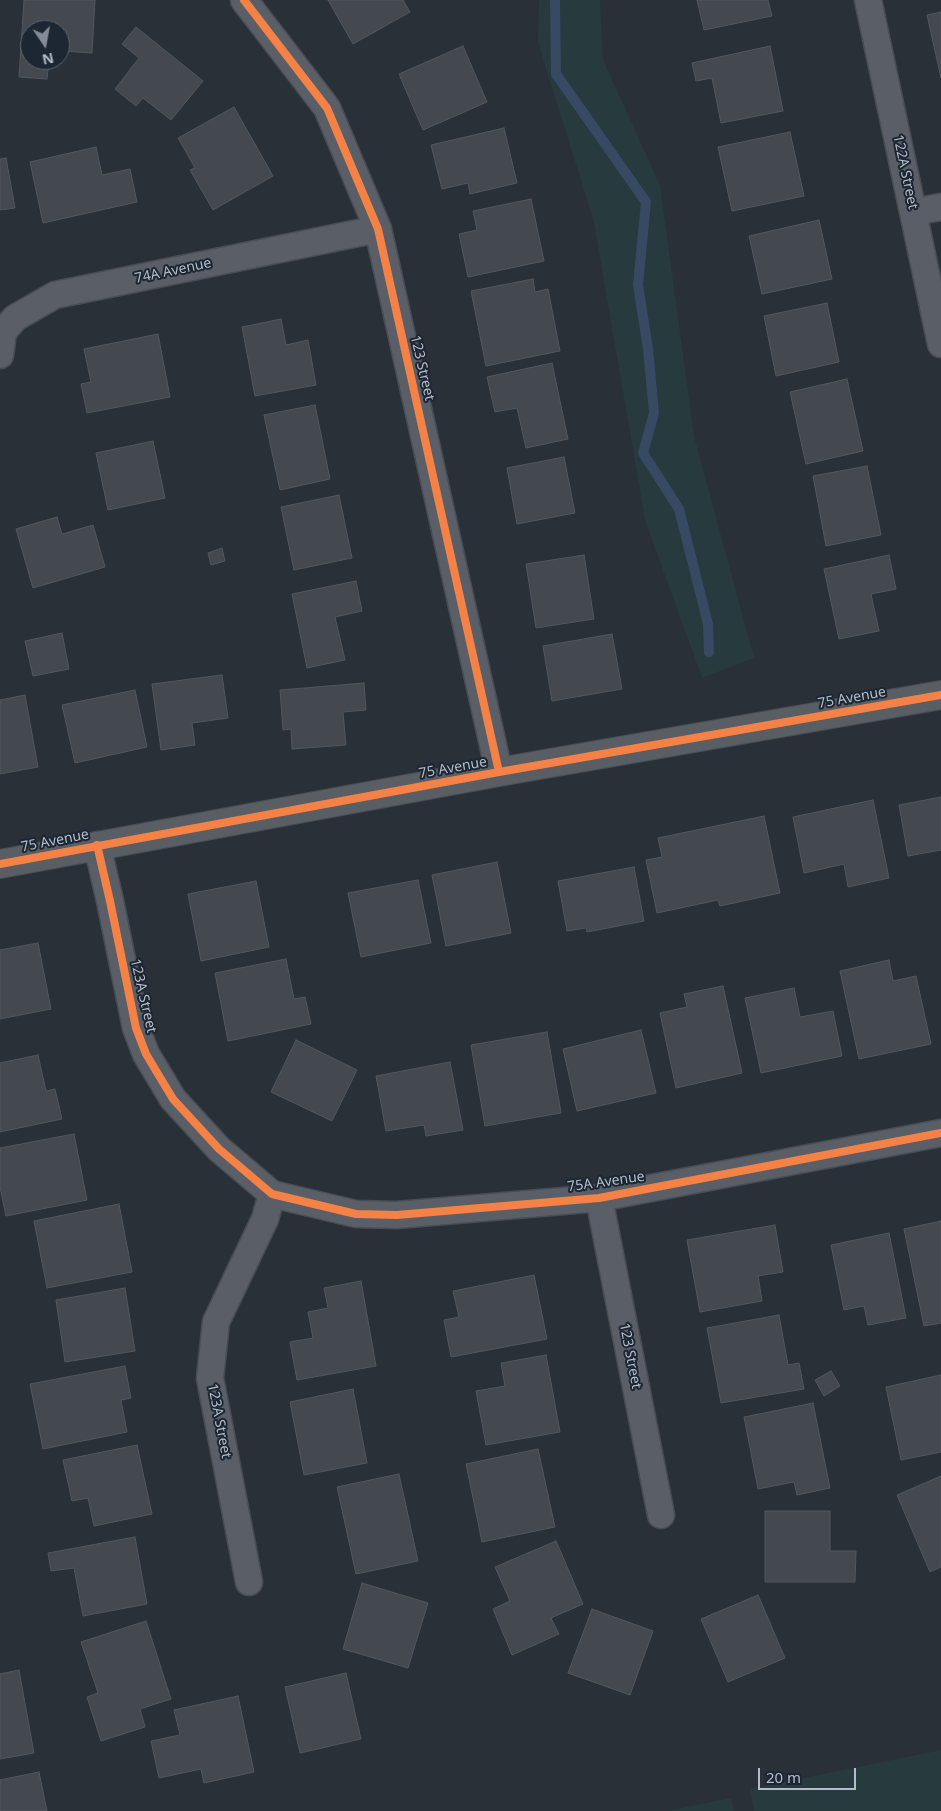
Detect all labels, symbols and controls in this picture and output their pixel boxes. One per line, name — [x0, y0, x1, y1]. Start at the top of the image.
north arrow — [20, 20, 70, 70]
text: N — [40, 49, 56, 70]
street label: 122A Street — [889, 133, 921, 211]
street label: 74A Avenue — [133, 255, 213, 287]
street label: 123 Street — [406, 334, 438, 402]
street label: 75 Avenue — [817, 684, 887, 712]
street label: 75 Avenue — [418, 754, 488, 782]
street label: 75 Avenue — [20, 826, 90, 856]
street label: 123A Street — [126, 957, 160, 1035]
street label: 75A Avenue — [566, 1168, 646, 1196]
street label: 123 Street — [615, 1322, 645, 1390]
street label: 123A Street — [204, 1382, 234, 1460]
scale bar — [761, 1758, 858, 1790]
text: 20 m — [766, 1767, 801, 1787]

